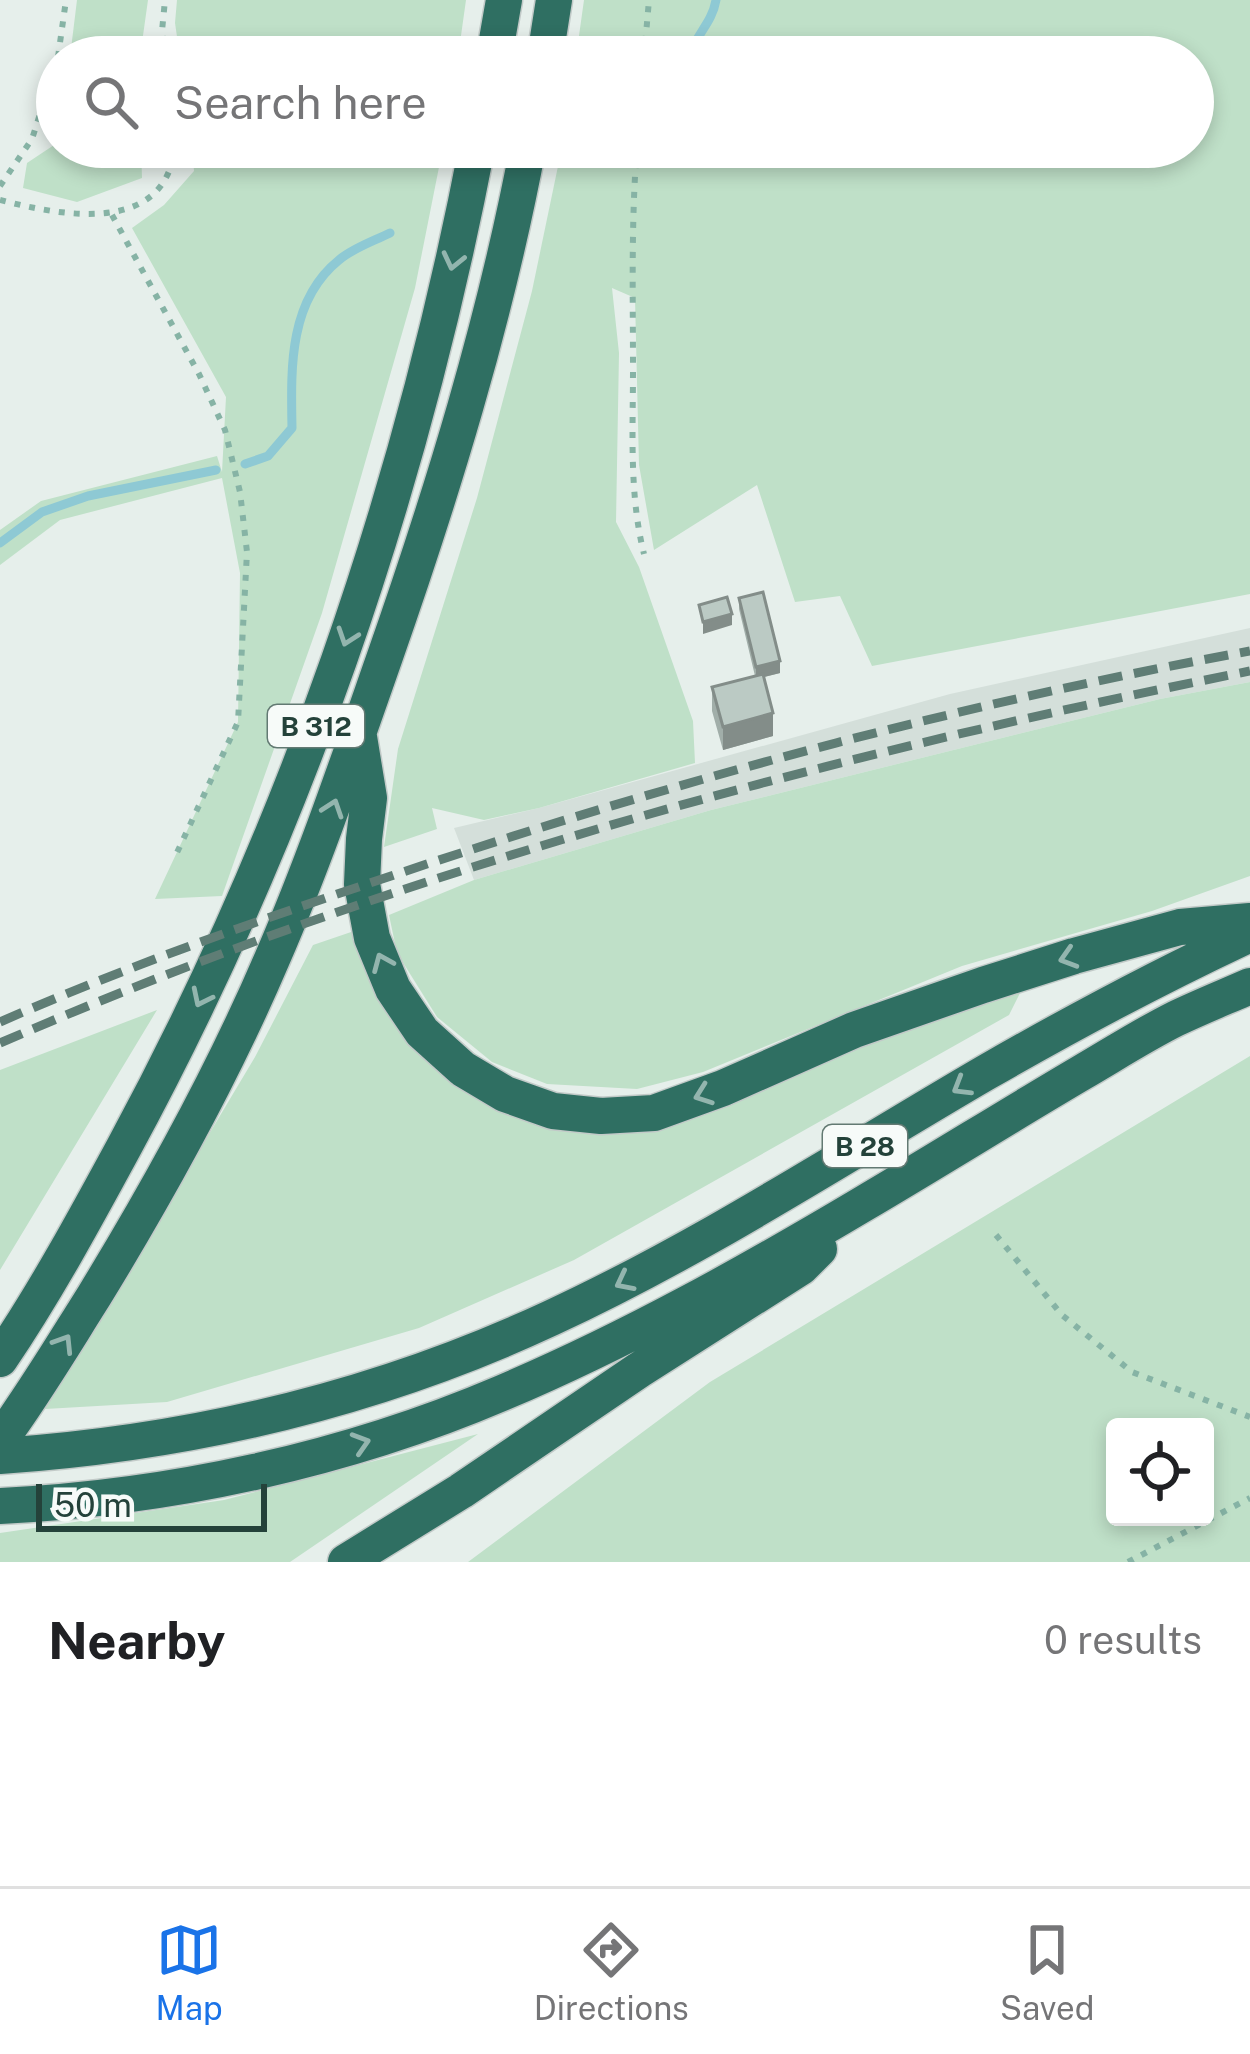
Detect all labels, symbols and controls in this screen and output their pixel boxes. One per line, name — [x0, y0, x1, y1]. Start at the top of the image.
search box — [36, 36, 1214, 168]
icon: search — [78, 69, 144, 135]
text: Search here — [174, 76, 427, 129]
one-way arrow — [442, 251, 467, 271]
one-way arrow — [337, 625, 361, 646]
road number: B 312 — [268, 705, 364, 747]
one-way arrow — [319, 798, 343, 819]
one-way arrow — [1058, 944, 1079, 969]
one-way arrow — [372, 952, 396, 974]
one-way arrow — [192, 986, 216, 1007]
one-way arrow — [952, 1073, 974, 1096]
one-way arrow — [694, 1081, 715, 1106]
road number: B 28 — [823, 1125, 907, 1167]
one-way arrow — [614, 1268, 636, 1291]
one-way arrow — [50, 1334, 73, 1356]
map controls — [1106, 1418, 1214, 1526]
button: locate — [1106, 1418, 1214, 1526]
one-way arrow — [350, 1432, 371, 1457]
scale bar — [36, 1478, 267, 1531]
text: 50 m — [54, 1486, 132, 1524]
text: Nearby — [48, 1611, 225, 1670]
text: 0 results — [1044, 1617, 1202, 1663]
tab: Map — [156, 1917, 223, 2027]
tab: Directions — [534, 1917, 689, 2027]
tab: Saved — [1000, 1917, 1094, 2027]

